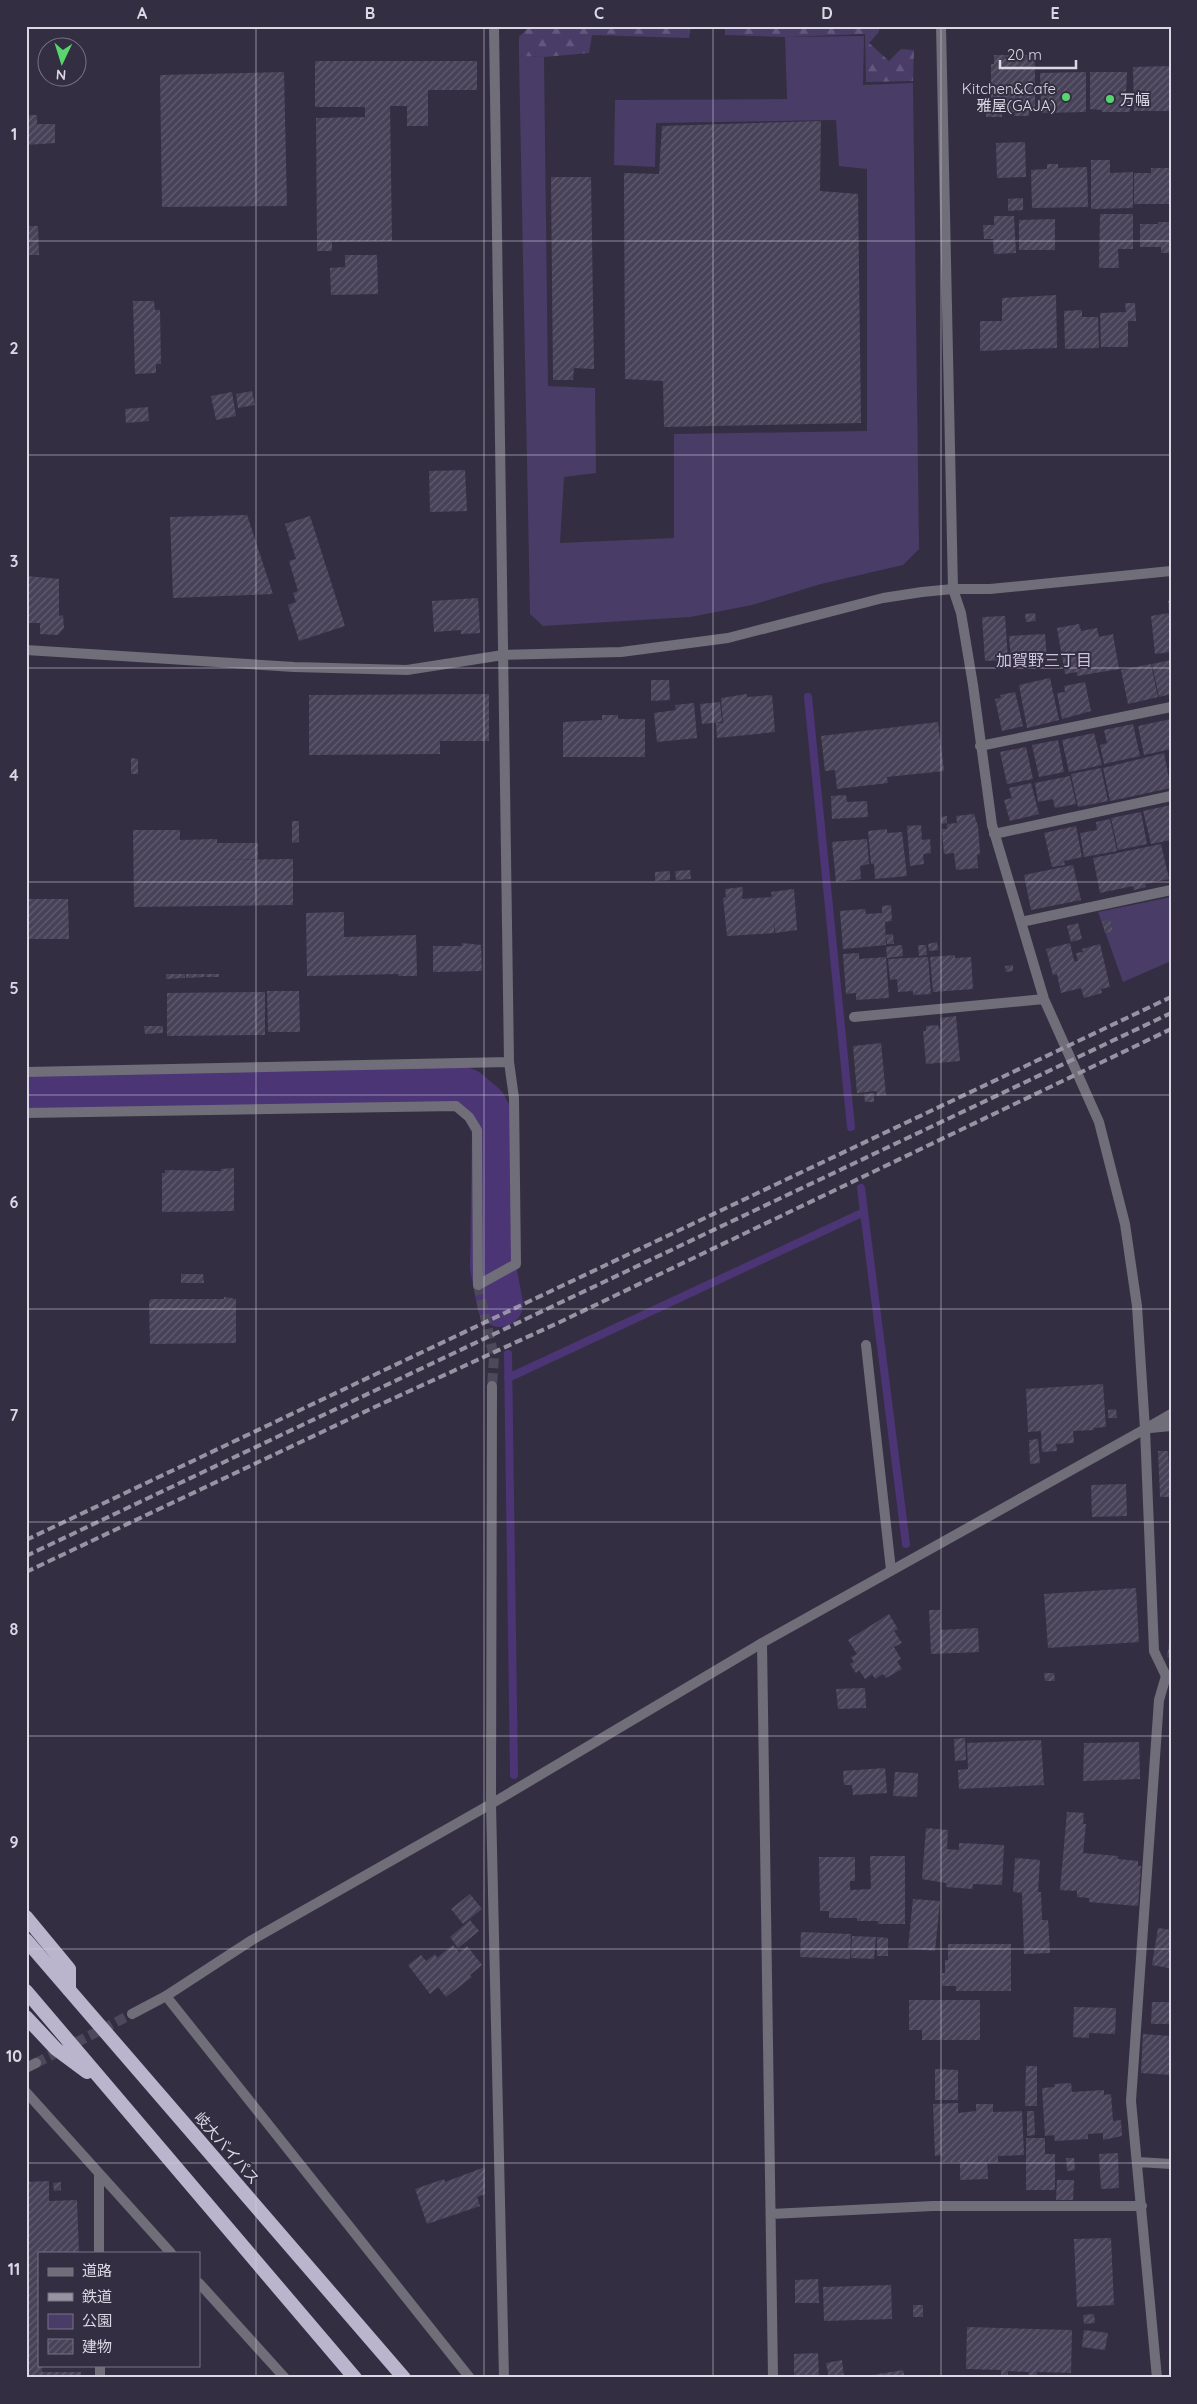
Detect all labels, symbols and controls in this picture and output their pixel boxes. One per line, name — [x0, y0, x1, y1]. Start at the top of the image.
text: A — [137, 3, 148, 23]
text: B — [365, 3, 375, 23]
text: C — [594, 3, 604, 23]
text: D — [821, 3, 833, 23]
text: E — [1050, 3, 1060, 23]
north arrow — [38, 38, 88, 88]
scale bar — [1000, 38, 1076, 70]
text: 20 m — [1007, 45, 1042, 64]
text: N — [55, 66, 67, 84]
place label: Kitchen&Cafe 雅屋(GAJA) — [962, 79, 1056, 115]
place label: 万幅 — [1120, 90, 1150, 109]
marker: Kitchen&Cafe 雅屋(GAJA) — [1060, 91, 1072, 103]
marker: 万幅 — [1104, 93, 1116, 105]
text: 1 — [11, 124, 17, 144]
text: 2 — [9, 338, 19, 358]
text: 3 — [10, 551, 18, 571]
district label: 加賀野三丁目 — [996, 650, 1092, 670]
text: 4 — [9, 765, 19, 785]
text: 5 — [9, 978, 19, 998]
text: 6 — [10, 1192, 19, 1212]
text: 7 — [10, 1405, 19, 1425]
text: 8 — [10, 1619, 19, 1639]
text: 9 — [9, 1832, 19, 1852]
text: 10 — [6, 2046, 22, 2066]
street label: 岐大バイパス — [190, 2108, 264, 2188]
legend — [38, 2252, 200, 2366]
text: 11 — [8, 2259, 20, 2279]
text: 道路 — [82, 2261, 112, 2280]
text: 鉄道 — [82, 2287, 112, 2306]
text: 公園 — [82, 2311, 112, 2330]
text: 建物 — [82, 2337, 112, 2356]

